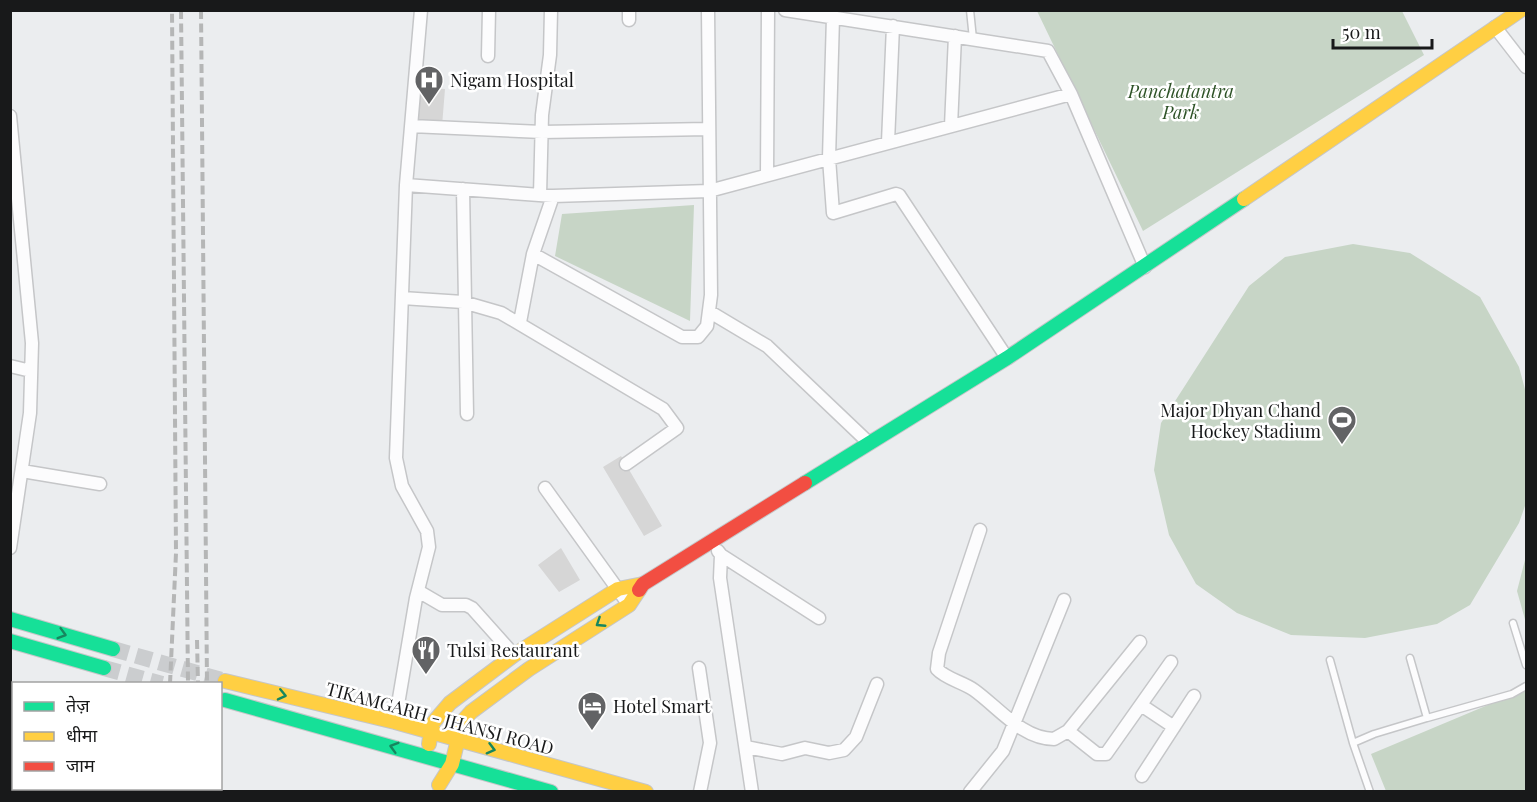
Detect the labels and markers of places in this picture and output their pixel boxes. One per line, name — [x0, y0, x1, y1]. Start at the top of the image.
hospital icon: Nigam Hospital — [413, 64, 445, 106]
place label: Nigam Hospital — [450, 68, 574, 92]
place label: Major Dhyan Chand Hockey Stadium — [1160, 398, 1322, 443]
sports icon: Major Dhyan Chand Hockey Stadium — [1326, 404, 1358, 446]
restaurant icon: Tulsi Restaurant — [410, 634, 442, 676]
place label: Tulsi Restaurant — [447, 638, 580, 662]
hotel icon: Hotel Smart — [576, 690, 608, 732]
place label: Hotel Smart — [613, 694, 711, 718]

